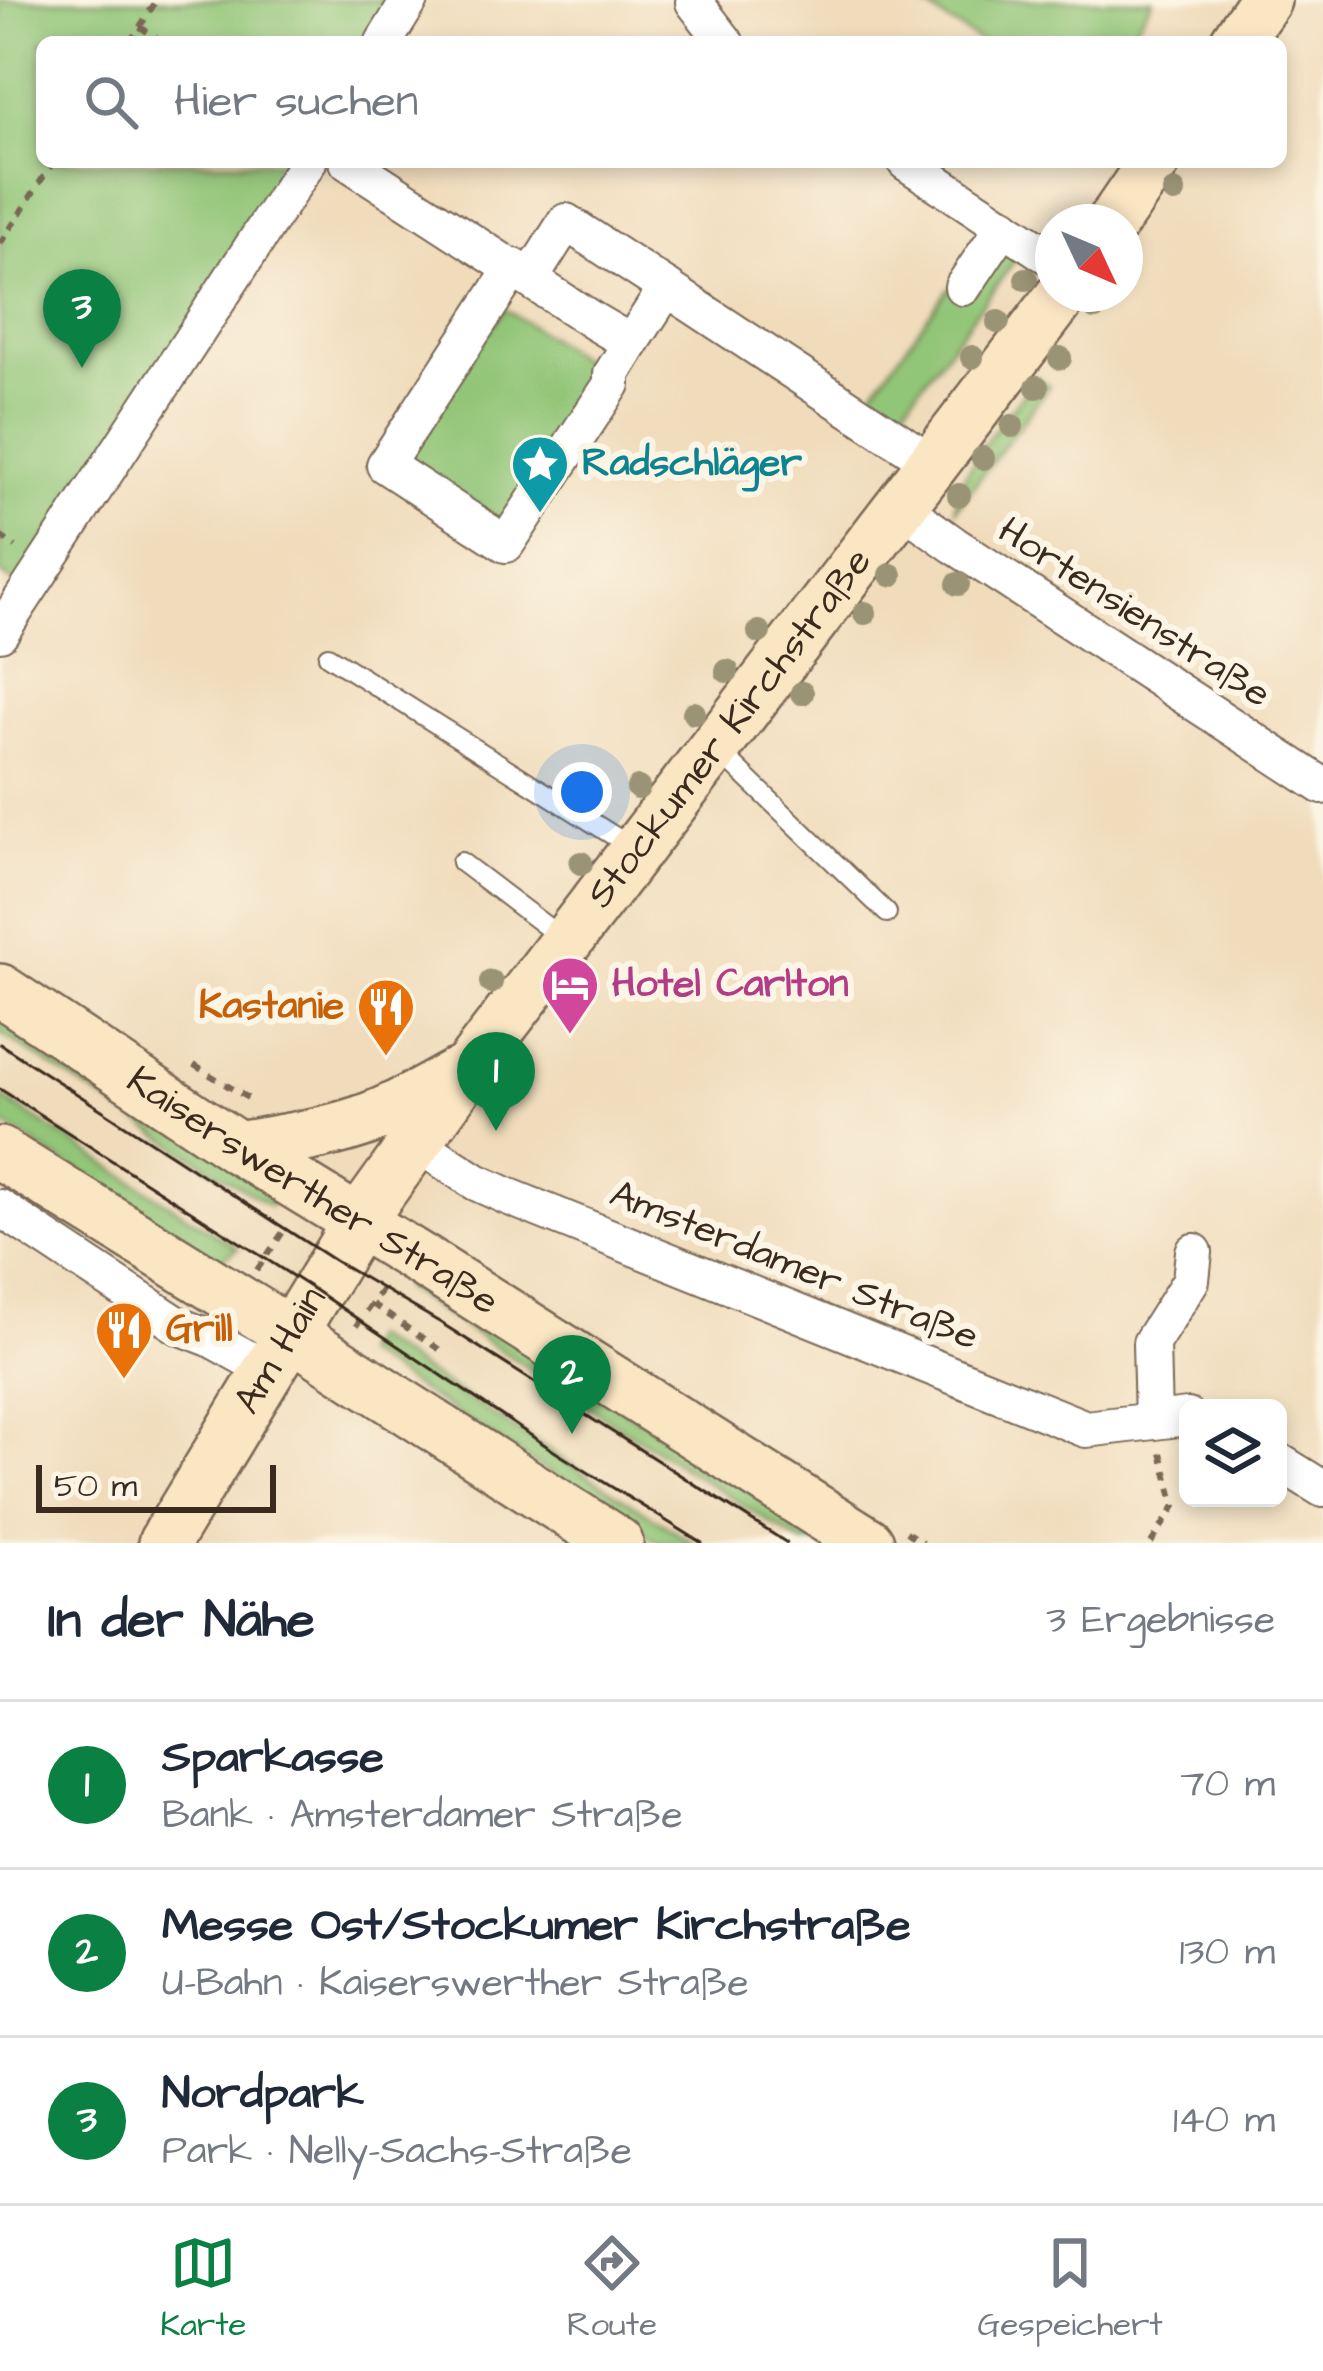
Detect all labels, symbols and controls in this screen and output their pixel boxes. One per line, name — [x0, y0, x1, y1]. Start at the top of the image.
search box — [36, 36, 1287, 168]
icon: search — [78, 69, 144, 135]
text: Hier suchen — [174, 71, 418, 133]
north arrow — [1035, 204, 1143, 312]
pin: 3 — [43, 269, 121, 368]
place icon: Radschläger — [509, 433, 571, 515]
place label: Radschläger — [582, 437, 802, 492]
street label: Hortensienstraße — [987, 505, 1281, 721]
street label: Stockumer Kirchstraße — [574, 537, 885, 920]
your location — [552, 762, 612, 822]
hotel icon: Hotel Carlton — [539, 954, 601, 1036]
place label: Hotel Carlton — [612, 958, 849, 1012]
restaurant icon: Kastanie — [355, 976, 417, 1058]
place label: Kastanie — [199, 980, 344, 1034]
pin: 1 — [457, 1032, 535, 1131]
street label: Kaiserswerther Straße — [116, 1054, 509, 1329]
street label: Amsterdamer Straße — [602, 1167, 986, 1365]
street label: Am Hain — [221, 1277, 340, 1424]
restaurant icon: Grill — [93, 1299, 155, 1381]
place label: Grill — [166, 1303, 233, 1357]
pin: 2 — [533, 1335, 611, 1434]
map controls — [1179, 1399, 1287, 1507]
button: layers — [1179, 1399, 1287, 1507]
scale bar — [36, 1459, 276, 1512]
text: 50 m — [54, 1463, 137, 1509]
text: In der Nähe — [48, 1586, 315, 1657]
text: 3 Ergebnisse — [1046, 1594, 1275, 1648]
text: Sparkasse — [162, 1727, 384, 1789]
text: 1 — [85, 1758, 90, 1812]
text: 70 m — [1180, 1758, 1275, 1812]
text: Bank · Amsterdamer Straße — [162, 1789, 682, 1843]
text: Messe Ost/Stockumer Kirchstraße — [162, 1895, 911, 1957]
text: 2 — [76, 1926, 98, 1980]
text: 130 m — [1180, 1926, 1275, 1980]
text: U-Bahn · Kaiserswerther Straße — [162, 1957, 749, 2011]
text: Nordpark — [162, 2063, 364, 2125]
text: 3 — [77, 2094, 97, 2148]
text: 140 m — [1173, 2094, 1275, 2148]
text: Park · Nelly-Sachs-Straße — [162, 2125, 632, 2179]
tab: Karte — [160, 2230, 246, 2348]
tab: Route — [567, 2230, 657, 2348]
tab: Gespeichert — [978, 2230, 1163, 2348]

